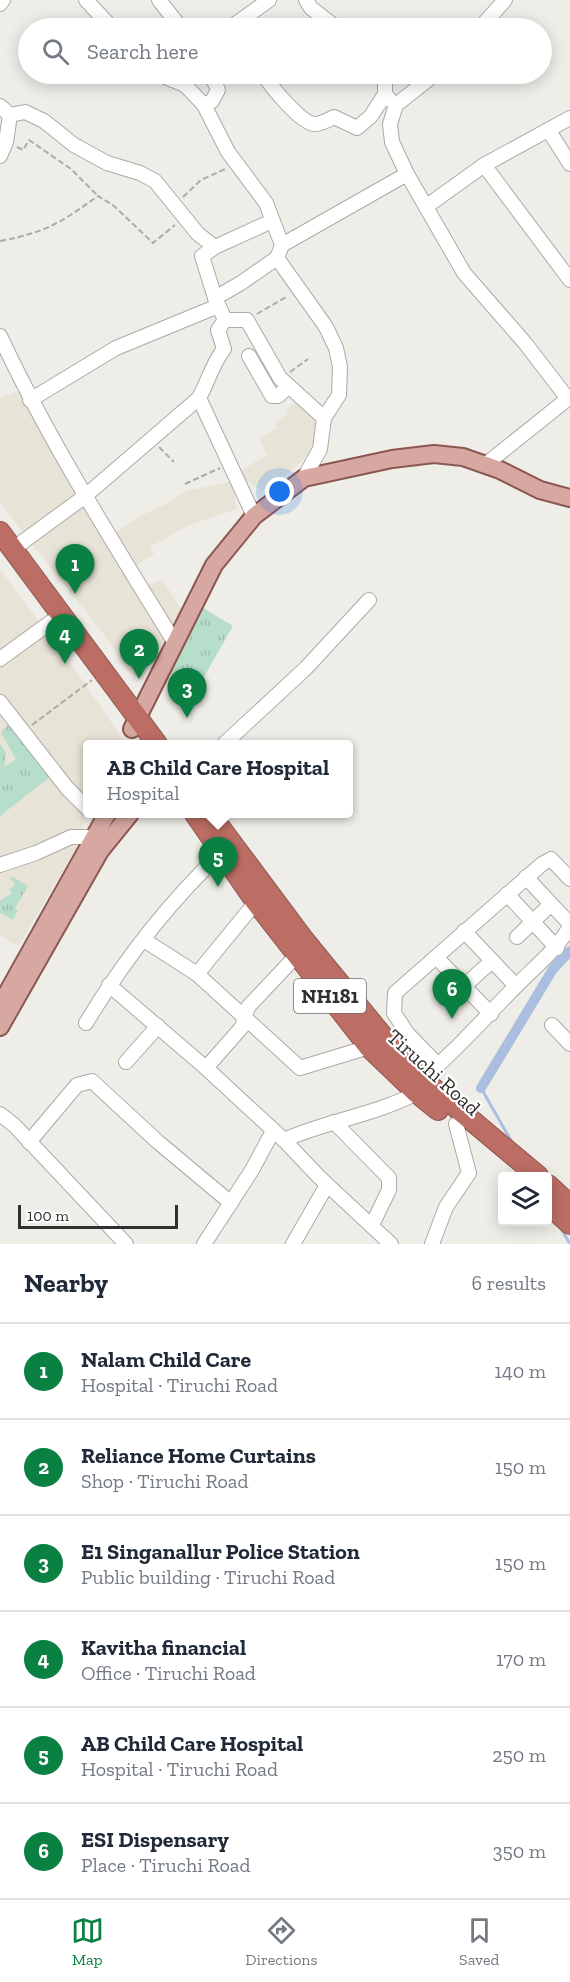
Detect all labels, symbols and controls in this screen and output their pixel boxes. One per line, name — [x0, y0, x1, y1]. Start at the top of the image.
search box — [18, 18, 552, 84]
icon: search — [39, 35, 72, 68]
text: Search here — [87, 38, 198, 65]
your location — [265, 477, 294, 506]
pin: 1 — [56, 544, 94, 594]
pin: 4 — [46, 614, 84, 664]
pin: 2 — [120, 630, 158, 679]
pin: 3 — [168, 668, 207, 718]
popup — [83, 740, 353, 818]
text: AB Child Care Hospital — [107, 754, 329, 781]
text: Hospital — [107, 781, 180, 805]
pin: 5 — [198, 838, 238, 887]
pin: 6 — [432, 970, 472, 1019]
road number: NH181 — [294, 979, 366, 1013]
street label: Tiruchi Road — [382, 1024, 486, 1121]
map controls — [498, 1172, 552, 1226]
button: layers — [498, 1172, 552, 1226]
scale bar — [18, 1202, 178, 1230]
text: 100 m — [27, 1206, 69, 1225]
text: Nearby — [24, 1267, 108, 1299]
text: 6 results — [472, 1271, 546, 1295]
text: Nalam Child Care — [81, 1346, 251, 1373]
text: 1 — [39, 1359, 48, 1383]
text: 140 m — [494, 1359, 546, 1383]
text: Hospital · Tiruchi Road — [81, 1373, 278, 1397]
text: Reliance Home Curtains — [81, 1442, 316, 1469]
text: 2 — [38, 1455, 49, 1479]
text: 150 m — [495, 1455, 546, 1479]
text: Shop · Tiruchi Road — [81, 1469, 248, 1493]
text: E1 Singanallur Police Station — [81, 1538, 360, 1565]
text: 3 — [38, 1551, 49, 1575]
text: 150 m — [495, 1551, 546, 1575]
text: Public building · Tiruchi Road — [81, 1565, 335, 1589]
text: Kavitha financial — [81, 1634, 246, 1661]
text: 4 — [38, 1647, 49, 1671]
text: 170 m — [496, 1647, 546, 1671]
text: Office · Tiruchi Road — [81, 1661, 256, 1685]
text: AB Child Care Hospital — [81, 1730, 303, 1757]
text: 5 — [38, 1743, 49, 1767]
text: 250 m — [492, 1743, 546, 1767]
text: Hospital · Tiruchi Road — [81, 1757, 278, 1781]
text: ESI Dispensary — [81, 1826, 229, 1853]
text: 6 — [38, 1839, 49, 1863]
text: 350 m — [493, 1839, 546, 1863]
text: Place · Tiruchi Road — [81, 1853, 250, 1877]
tab: Map — [71, 1914, 104, 1969]
tab: Directions — [245, 1914, 318, 1969]
tab: Saved — [459, 1914, 499, 1969]

